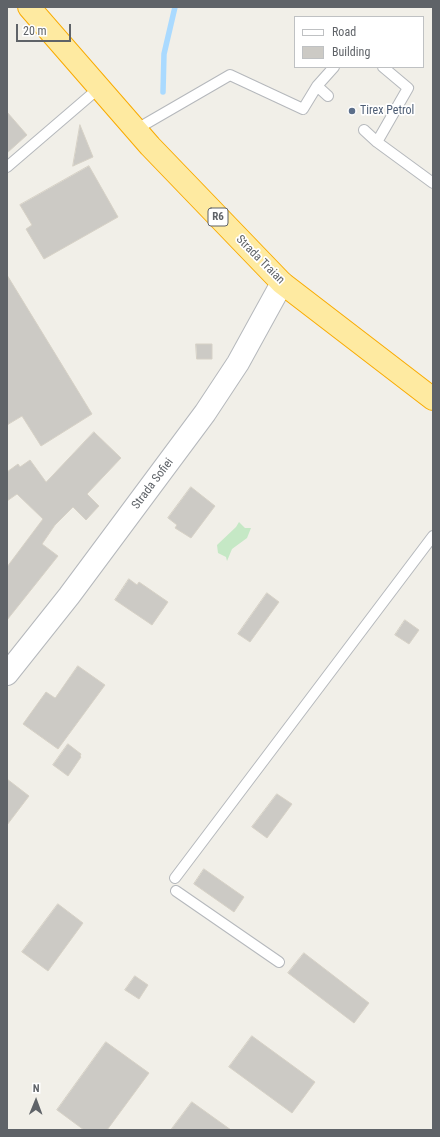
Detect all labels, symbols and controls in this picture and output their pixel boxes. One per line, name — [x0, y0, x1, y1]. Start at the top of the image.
scale bar — [18, 16, 73, 42]
legend — [294, 16, 424, 68]
text: 20 m — [23, 24, 47, 38]
text: Road — [332, 25, 356, 39]
text: Building — [332, 45, 370, 59]
place label: Tirex Petrol — [360, 104, 414, 118]
marker: Tirex Petrol — [347, 106, 357, 116]
road number: R6 — [208, 208, 228, 226]
street label: Strada Trаian — [233, 233, 287, 287]
street label: Strada Sofiei — [129, 456, 177, 512]
north arrow — [16, 1081, 56, 1121]
text: N — [33, 1082, 40, 1095]

